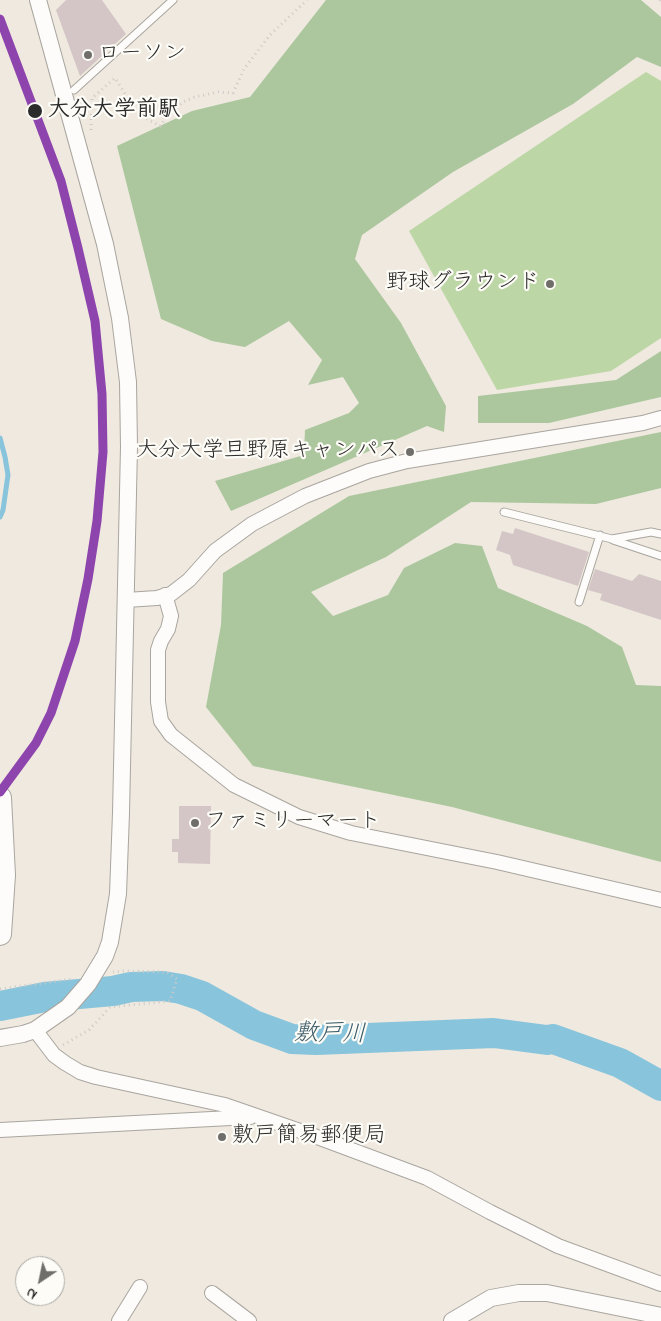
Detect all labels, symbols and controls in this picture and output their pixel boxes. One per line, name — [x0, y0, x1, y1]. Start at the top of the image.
place label: ローソン — [98, 42, 186, 68]
marker: ローソン — [82, 49, 94, 61]
place label: 大分大学前駅 — [48, 98, 180, 124]
marker: 大分大学前駅 — [26, 102, 44, 120]
place label: 野球グラウンド — [386, 271, 540, 297]
marker: 野球グラウンド — [544, 278, 556, 290]
place label: 大分大学旦野原キャンパス — [136, 439, 400, 465]
marker: 大分大学旦野原キャンパス — [404, 446, 416, 458]
place label: ファミリーマート — [205, 810, 381, 836]
marker: ファミリーマート — [189, 817, 201, 829]
water label: 敷戸川 — [294, 1021, 366, 1051]
place label: 敷戸簡易郵便局 — [232, 1124, 386, 1150]
marker: 敷戸簡易郵便局 — [216, 1131, 228, 1143]
north arrow — [15, 1256, 65, 1306]
text: N — [22, 1282, 42, 1304]

